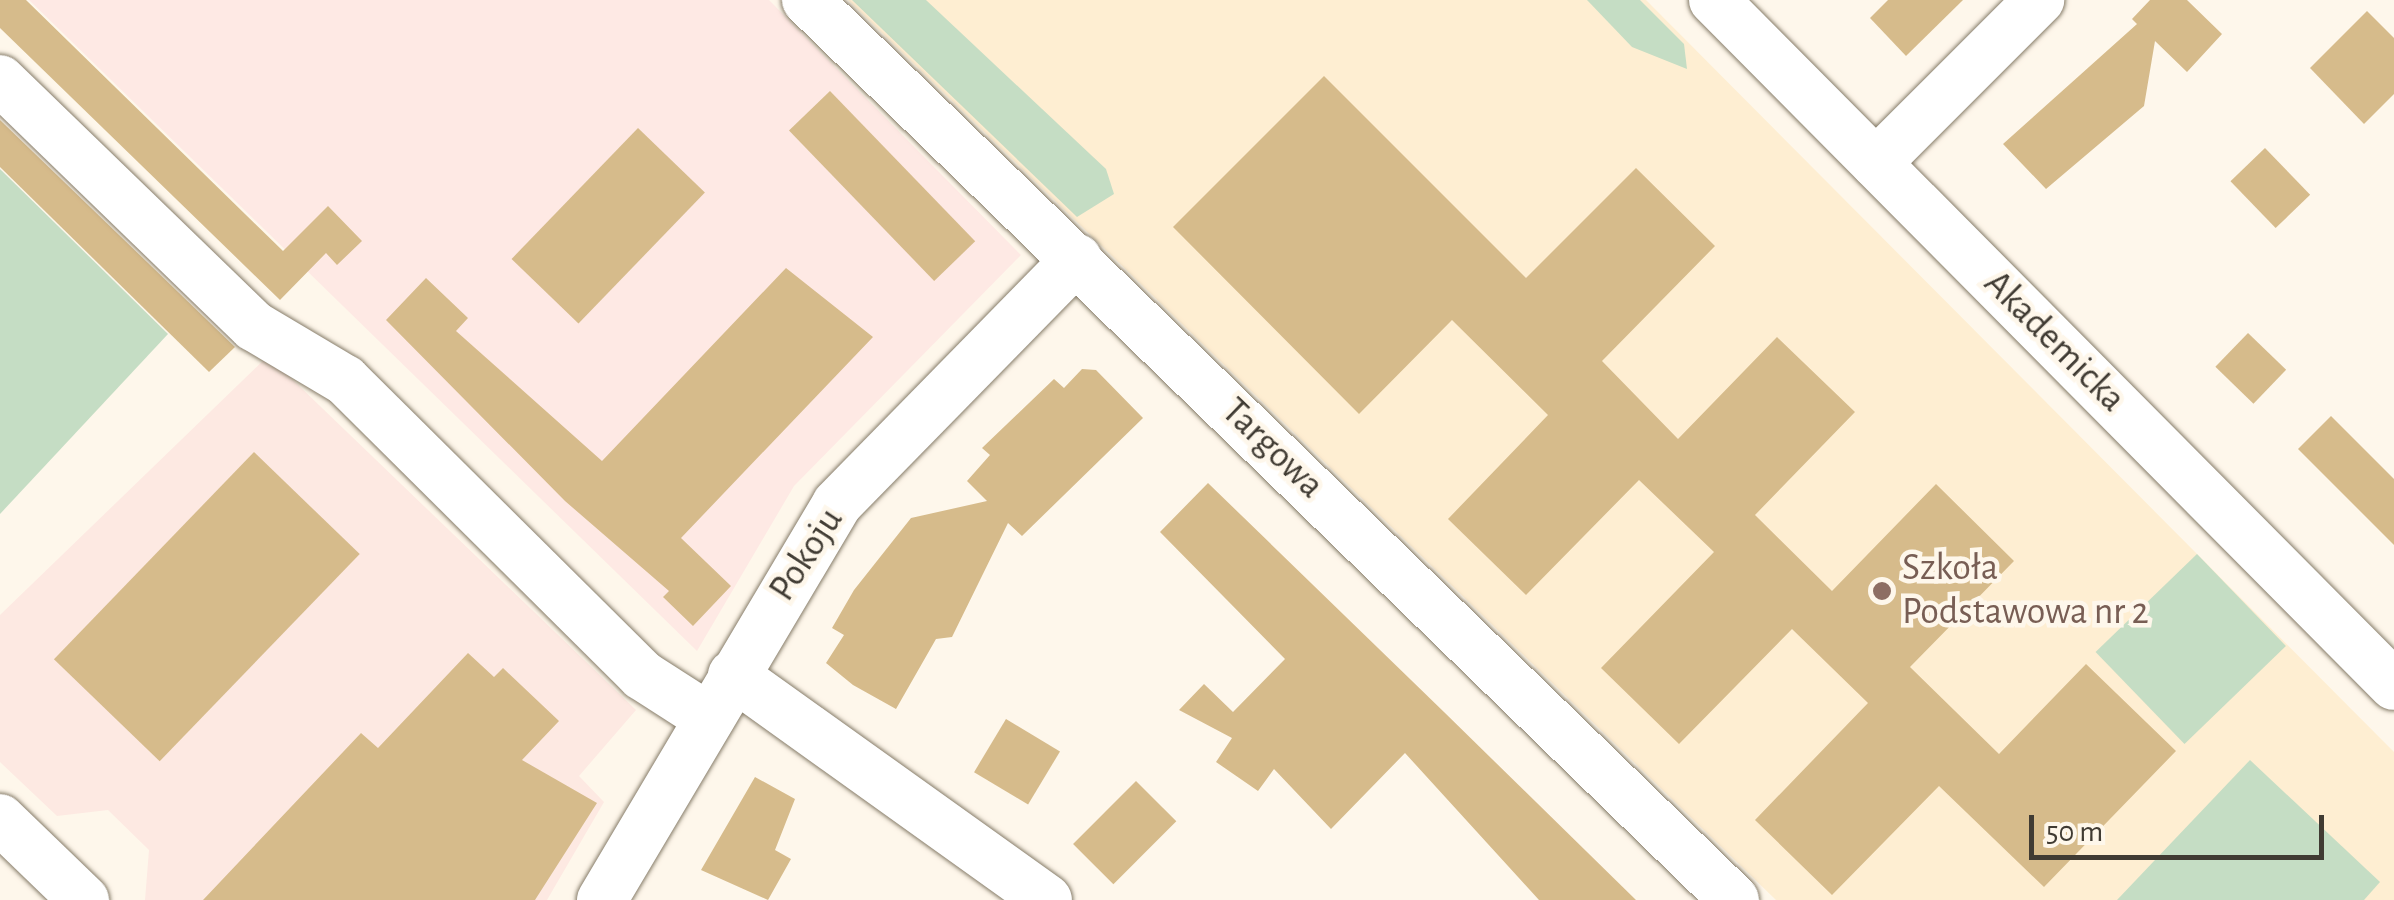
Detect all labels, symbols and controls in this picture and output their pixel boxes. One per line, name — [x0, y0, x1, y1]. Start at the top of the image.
street label: Akademicka — [1974, 262, 2134, 422]
street label: Targowa — [1211, 389, 1333, 509]
street label: Pokoju — [760, 500, 854, 610]
place label: Szkoła Podstawowa nr 2 — [1902, 546, 2149, 636]
marker: Szkoła Podstawowa nr 2 — [1871, 580, 1893, 602]
scale bar — [2034, 795, 2329, 857]
text: 50 m — [2046, 817, 2103, 847]

